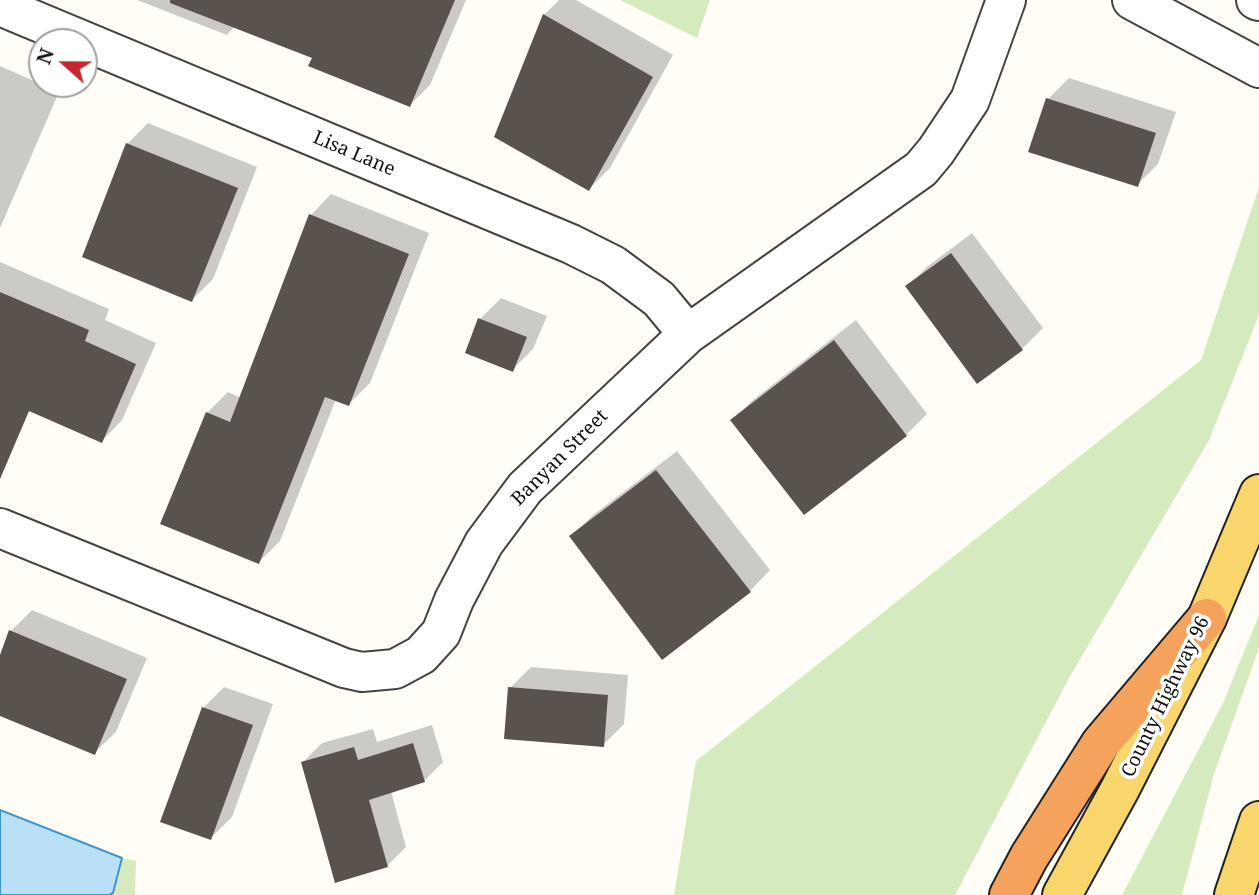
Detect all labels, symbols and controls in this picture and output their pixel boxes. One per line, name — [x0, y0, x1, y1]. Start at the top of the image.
north arrow — [28, 28, 98, 98]
text: N — [30, 45, 60, 68]
street label: Lisa Lane — [309, 126, 399, 182]
street label: Banyan Street — [507, 405, 613, 511]
street label: County Highway 96 — [1117, 613, 1215, 781]

